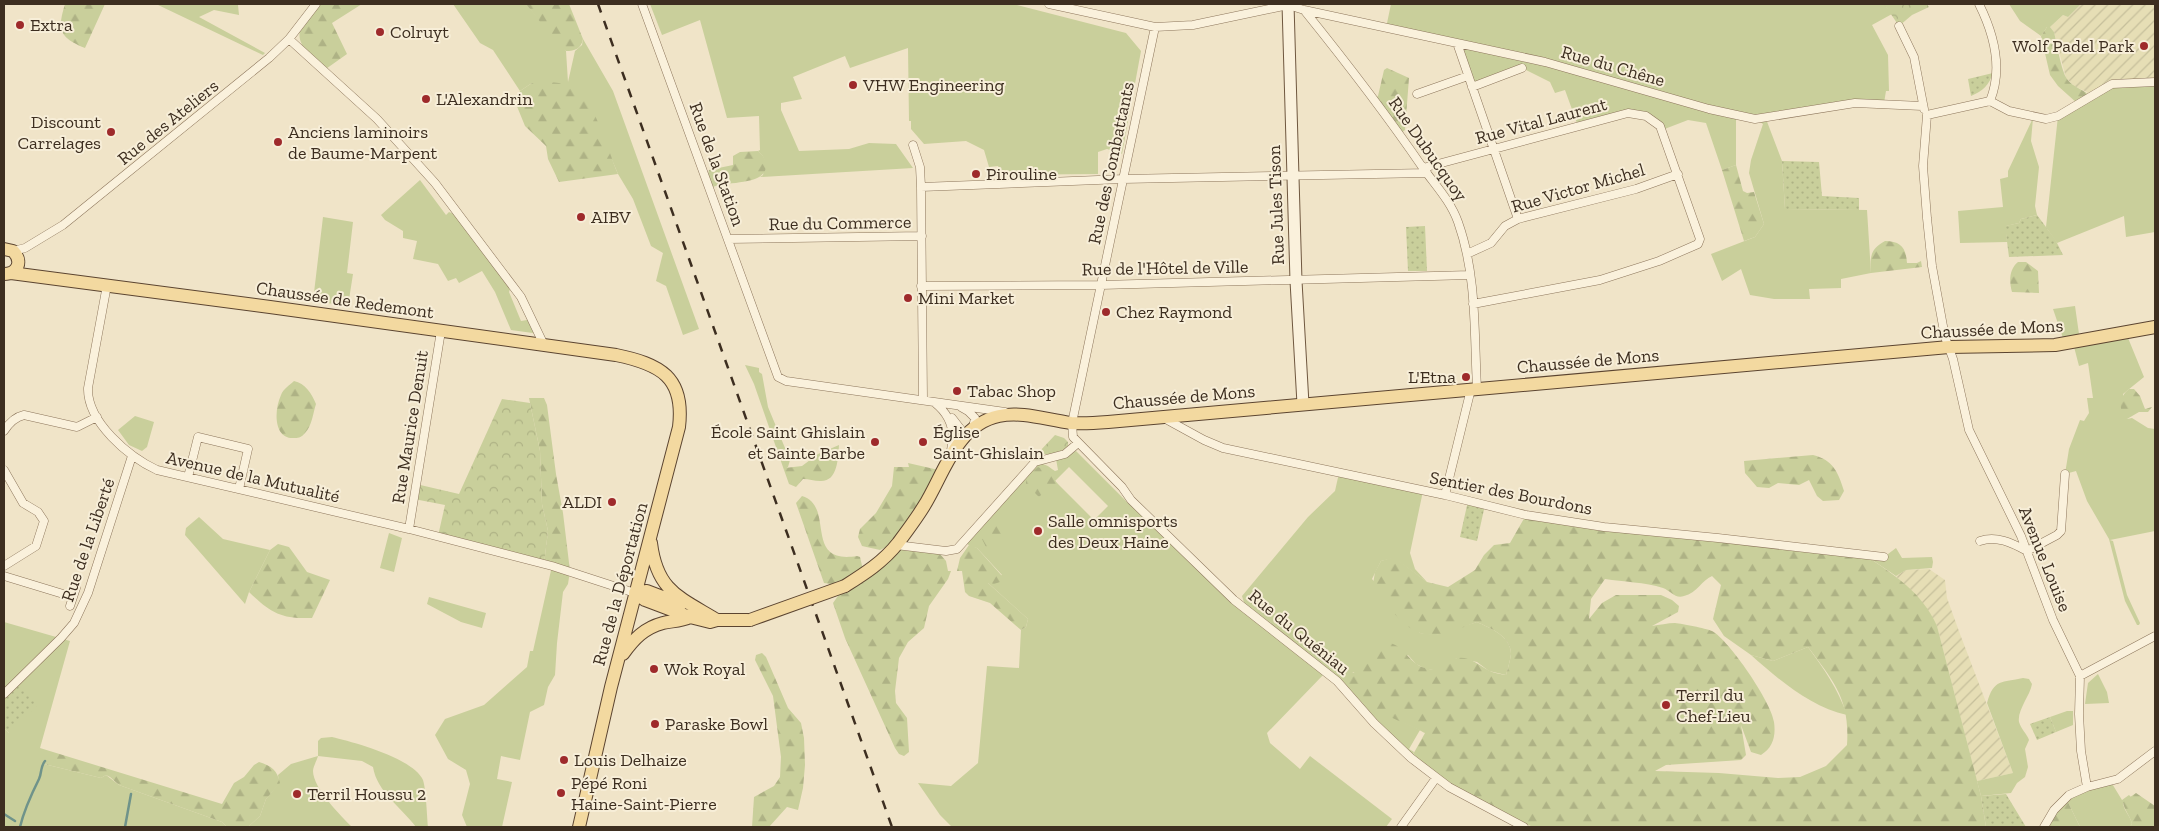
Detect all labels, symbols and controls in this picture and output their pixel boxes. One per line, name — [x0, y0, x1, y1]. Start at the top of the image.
place label: Extra — [30, 14, 73, 36]
marker: Extra — [14, 19, 26, 31]
place label: Colruyt — [390, 21, 449, 43]
marker: Colruyt — [374, 26, 386, 38]
place label: Wolf Padel Park — [2012, 35, 2135, 57]
marker: Wolf Padel Park — [2138, 40, 2150, 52]
street label: Rue du Chêne — [1559, 41, 1667, 91]
street label: Rue des Ateliers — [113, 74, 223, 170]
place label: VHW Engineering — [862, 74, 1005, 96]
marker: VHW Engineering — [847, 79, 859, 91]
street label: Rue des Combattants — [1083, 80, 1139, 246]
place label: L'Alexandrin — [436, 88, 533, 110]
marker: L'Alexandrin — [420, 93, 432, 105]
street label: Rue Dubucquoy — [1384, 93, 1473, 206]
street label: Rue Vital Laurent — [1473, 93, 1610, 149]
street label: Rue de la Station — [684, 99, 750, 229]
place label: Discount Carrelages — [17, 111, 101, 154]
place label: Anciens laminoirs de Baume-Marpent — [288, 121, 438, 164]
marker: Discount Carrelages — [105, 126, 117, 138]
marker: Anciens laminoirs de Baume-Marpent — [272, 136, 284, 148]
street label: Rue Jules Tison — [1263, 144, 1289, 265]
street label: Rue Victor Michel — [1509, 158, 1647, 218]
place label: Pirouline — [986, 163, 1057, 185]
marker: Pirouline — [970, 168, 982, 180]
place label: AIBV — [591, 206, 631, 228]
marker: AIBV — [575, 211, 587, 223]
street label: Rue du Commerce — [769, 211, 911, 235]
street label: Rue de l'Hôtel de Ville — [1081, 256, 1249, 280]
street label: Chaussée de Redemont — [255, 277, 436, 323]
place label: Mini Market — [918, 287, 1015, 309]
marker: Mini Market — [902, 292, 914, 304]
place label: Chez Raymond — [1116, 301, 1232, 323]
marker: Chez Raymond — [1100, 306, 1112, 318]
street label: Chaussée de Mons — [1920, 314, 2064, 344]
street label: Chaussée de Mons — [1516, 344, 1660, 378]
street label: Rue Maurice Denuit — [387, 348, 433, 505]
place label: L'Etna — [1408, 366, 1456, 388]
marker: L'Etna — [1460, 371, 1472, 383]
place label: Tabac Shop — [967, 380, 1056, 402]
street label: Chaussée de Mons — [1112, 380, 1256, 414]
marker: Tabac Shop — [951, 385, 963, 397]
place label: École Saint Ghislain et Sainte Barbe — [711, 421, 866, 464]
place label: Église Saint-Ghislain — [933, 421, 1045, 464]
marker: École Saint Ghislain et Sainte Barbe — [869, 436, 881, 448]
marker: Église Saint-Ghislain — [917, 436, 929, 448]
street label: Avenue de la Mutualité — [164, 446, 342, 508]
street label: Sentier des Bourdons — [1428, 466, 1594, 520]
street label: Rue de la Liberté — [57, 475, 119, 605]
place label: ALDI — [562, 491, 602, 513]
marker: ALDI — [606, 496, 618, 508]
street label: Rue de la Déportation — [588, 499, 653, 668]
street label: Avenue Louise — [2014, 503, 2076, 615]
place label: Salle omnisports des Deux Haine — [1048, 510, 1178, 553]
marker: Salle omnisports des Deux Haine — [1032, 525, 1044, 537]
street label: Rue du Quéniau — [1244, 585, 1354, 679]
place label: Wok Royal — [664, 658, 745, 680]
marker: Wok Royal — [648, 663, 660, 675]
place label: Terril du Chef-Lieu — [1676, 684, 1751, 727]
marker: Terril du Chef-Lieu — [1660, 699, 1672, 711]
place label: Paraske Bowl — [665, 713, 768, 735]
marker: Paraske Bowl — [649, 718, 661, 730]
place label: Louis Delhaize — [574, 749, 687, 771]
marker: Louis Delhaize — [558, 754, 570, 766]
place label: Pépé Roni Haine-Saint-Pierre — [571, 772, 717, 815]
place label: Terril Houssu 2 — [307, 783, 426, 805]
marker: Pépé Roni Haine-Saint-Pierre — [555, 787, 567, 799]
marker: Terril Houssu 2 — [291, 788, 303, 800]

